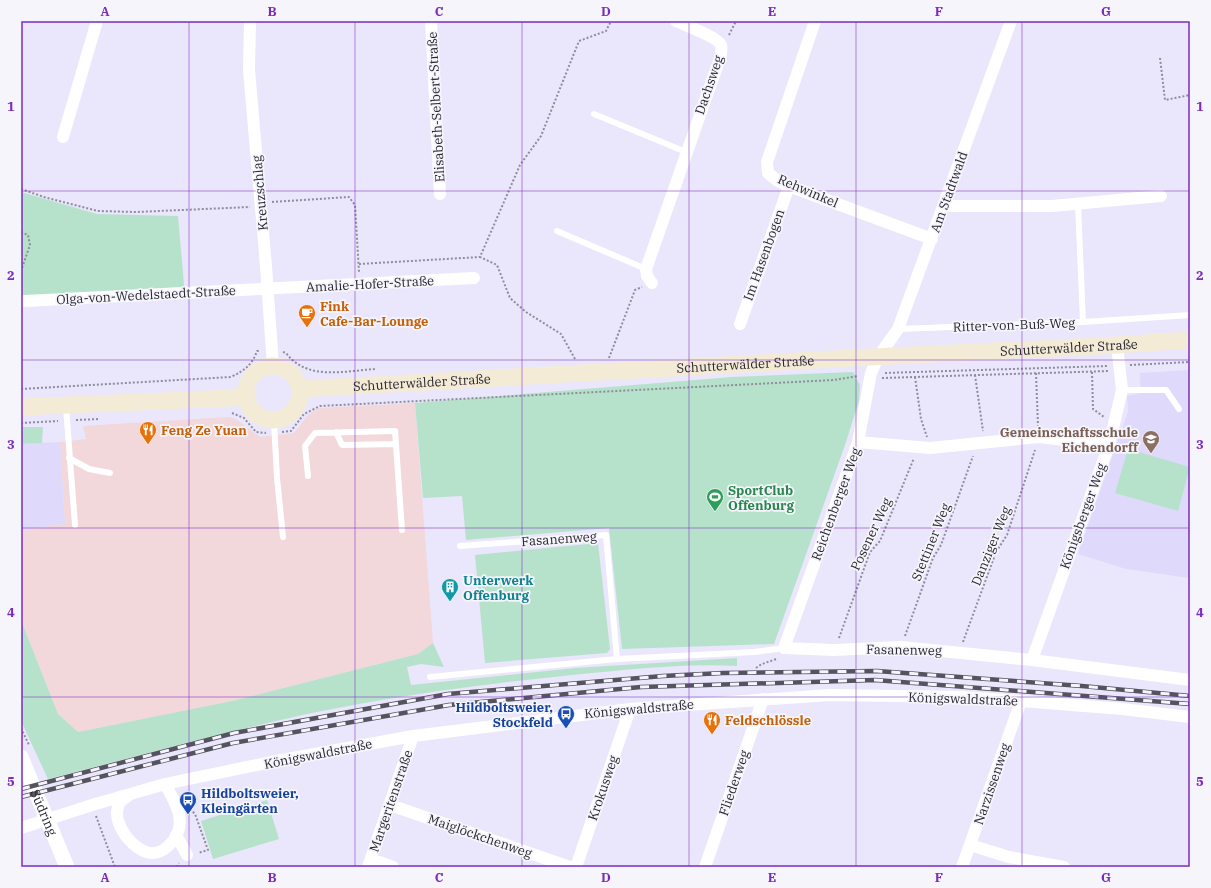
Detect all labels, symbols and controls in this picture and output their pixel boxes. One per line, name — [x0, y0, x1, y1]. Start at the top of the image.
text: A — [100, 3, 110, 20]
text: B — [267, 3, 277, 20]
text: C — [435, 3, 444, 20]
text: D — [601, 3, 611, 20]
text: E — [768, 3, 776, 20]
text: F — [935, 3, 943, 20]
text: G — [1101, 3, 1111, 20]
street label: Elisabeth-Selbert-Straße — [424, 31, 448, 183]
street label: Dachsweg — [691, 53, 727, 117]
text: 1 — [7, 98, 15, 115]
text: 1 — [1196, 98, 1204, 115]
street label: Am Stadtwald — [926, 149, 972, 235]
street label: Kreuzschlag — [248, 155, 272, 231]
street label: Rehwinkel — [775, 171, 841, 211]
street label: Im Hasenbogen — [740, 207, 788, 303]
text: 2 — [7, 267, 15, 284]
text: 2 — [1196, 267, 1204, 284]
street label: Amalie-Hofer-Straße — [305, 272, 435, 296]
street label: Olga-von-Wedelstaedt-Straße — [56, 282, 236, 308]
place label: Fink Cafe-Bar-Lounge — [320, 298, 428, 330]
cafe icon: Fink Cafe-Bar-Lounge — [297, 303, 317, 328]
street label: Ritter-von-Buß-Weg — [952, 314, 1076, 336]
street label: Schutterwälder Straße — [1000, 335, 1138, 359]
street label: Schutterwälder Straße — [676, 352, 815, 376]
street label: Schutterwälder Straße — [352, 370, 491, 394]
restaurant icon: Feng Ze Yuan — [138, 420, 158, 445]
place label: Feng Ze Yuan — [161, 422, 247, 439]
place label: Gemeinschaftsschule Eichendorff — [1000, 424, 1139, 456]
school or university icon: Gemeinschaftsschule Eichendorff — [1141, 429, 1161, 454]
text: 3 — [7, 436, 15, 453]
text: 3 — [1196, 436, 1204, 453]
street label: Reichenberger Weg — [808, 445, 864, 563]
street label: Königsberger Weg — [1056, 461, 1110, 571]
place label: SportClub Offenburg — [728, 482, 794, 514]
sports icon: SportClub Offenburg — [705, 487, 725, 512]
street label: Posener Weg — [847, 495, 895, 573]
street label: Stettiner Weg — [908, 501, 954, 583]
street label: Danziger Weg — [967, 504, 1015, 588]
street label: Fasanenweg — [521, 528, 597, 550]
place label: Unterwerk Offenburg — [463, 572, 534, 604]
building icon: Unterwerk Offenburg — [440, 577, 460, 602]
text: 4 — [7, 604, 15, 621]
text: 4 — [1196, 604, 1204, 621]
street label: Fasanenweg — [866, 641, 942, 659]
street label: Königswaldstraße — [908, 689, 1018, 709]
street label: Königswaldstraße — [584, 696, 694, 722]
place label: Hildboltsweier, Stockfeld — [455, 699, 553, 731]
bus stop icon: Hildboltsweier, Stockfeld — [556, 704, 576, 729]
restaurant icon: Feldschlössle — [702, 710, 722, 735]
place label: Feldschlössle — [725, 712, 811, 729]
street label: Königswaldstraße — [262, 735, 374, 773]
street label: Narzissenweg — [970, 741, 1014, 827]
street label: Margeritenstraße — [366, 748, 416, 854]
street label: Fliederweg — [715, 748, 753, 818]
street label: Krokusweg — [584, 753, 622, 823]
text: 5 — [7, 773, 15, 790]
text: 5 — [1196, 773, 1204, 790]
place label: Hildboltsweier, Kleingärten — [201, 785, 299, 817]
street label: Südring — [27, 787, 61, 838]
bus stop icon: Hildboltsweier, Kleingärten — [178, 790, 198, 815]
street label: Maiglöckchenweg — [426, 810, 534, 862]
text: A — [100, 869, 110, 886]
text: B — [267, 869, 277, 886]
text: C — [435, 869, 444, 886]
text: D — [601, 869, 611, 886]
text: E — [768, 869, 776, 886]
text: F — [935, 869, 943, 886]
text: G — [1101, 869, 1111, 886]

